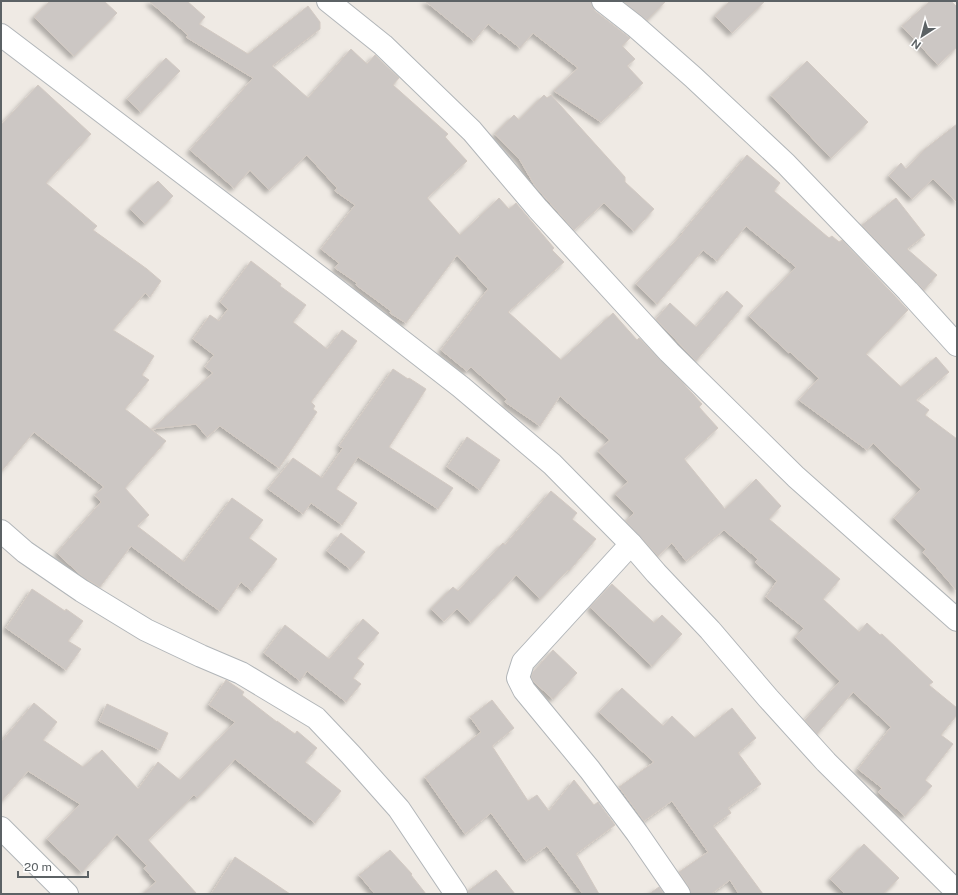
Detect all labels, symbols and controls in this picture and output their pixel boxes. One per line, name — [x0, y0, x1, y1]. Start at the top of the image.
north arrow — [902, 16, 942, 56]
text: N — [909, 37, 923, 51]
scale bar — [18, 853, 88, 879]
text: 20 m — [24, 860, 52, 874]

